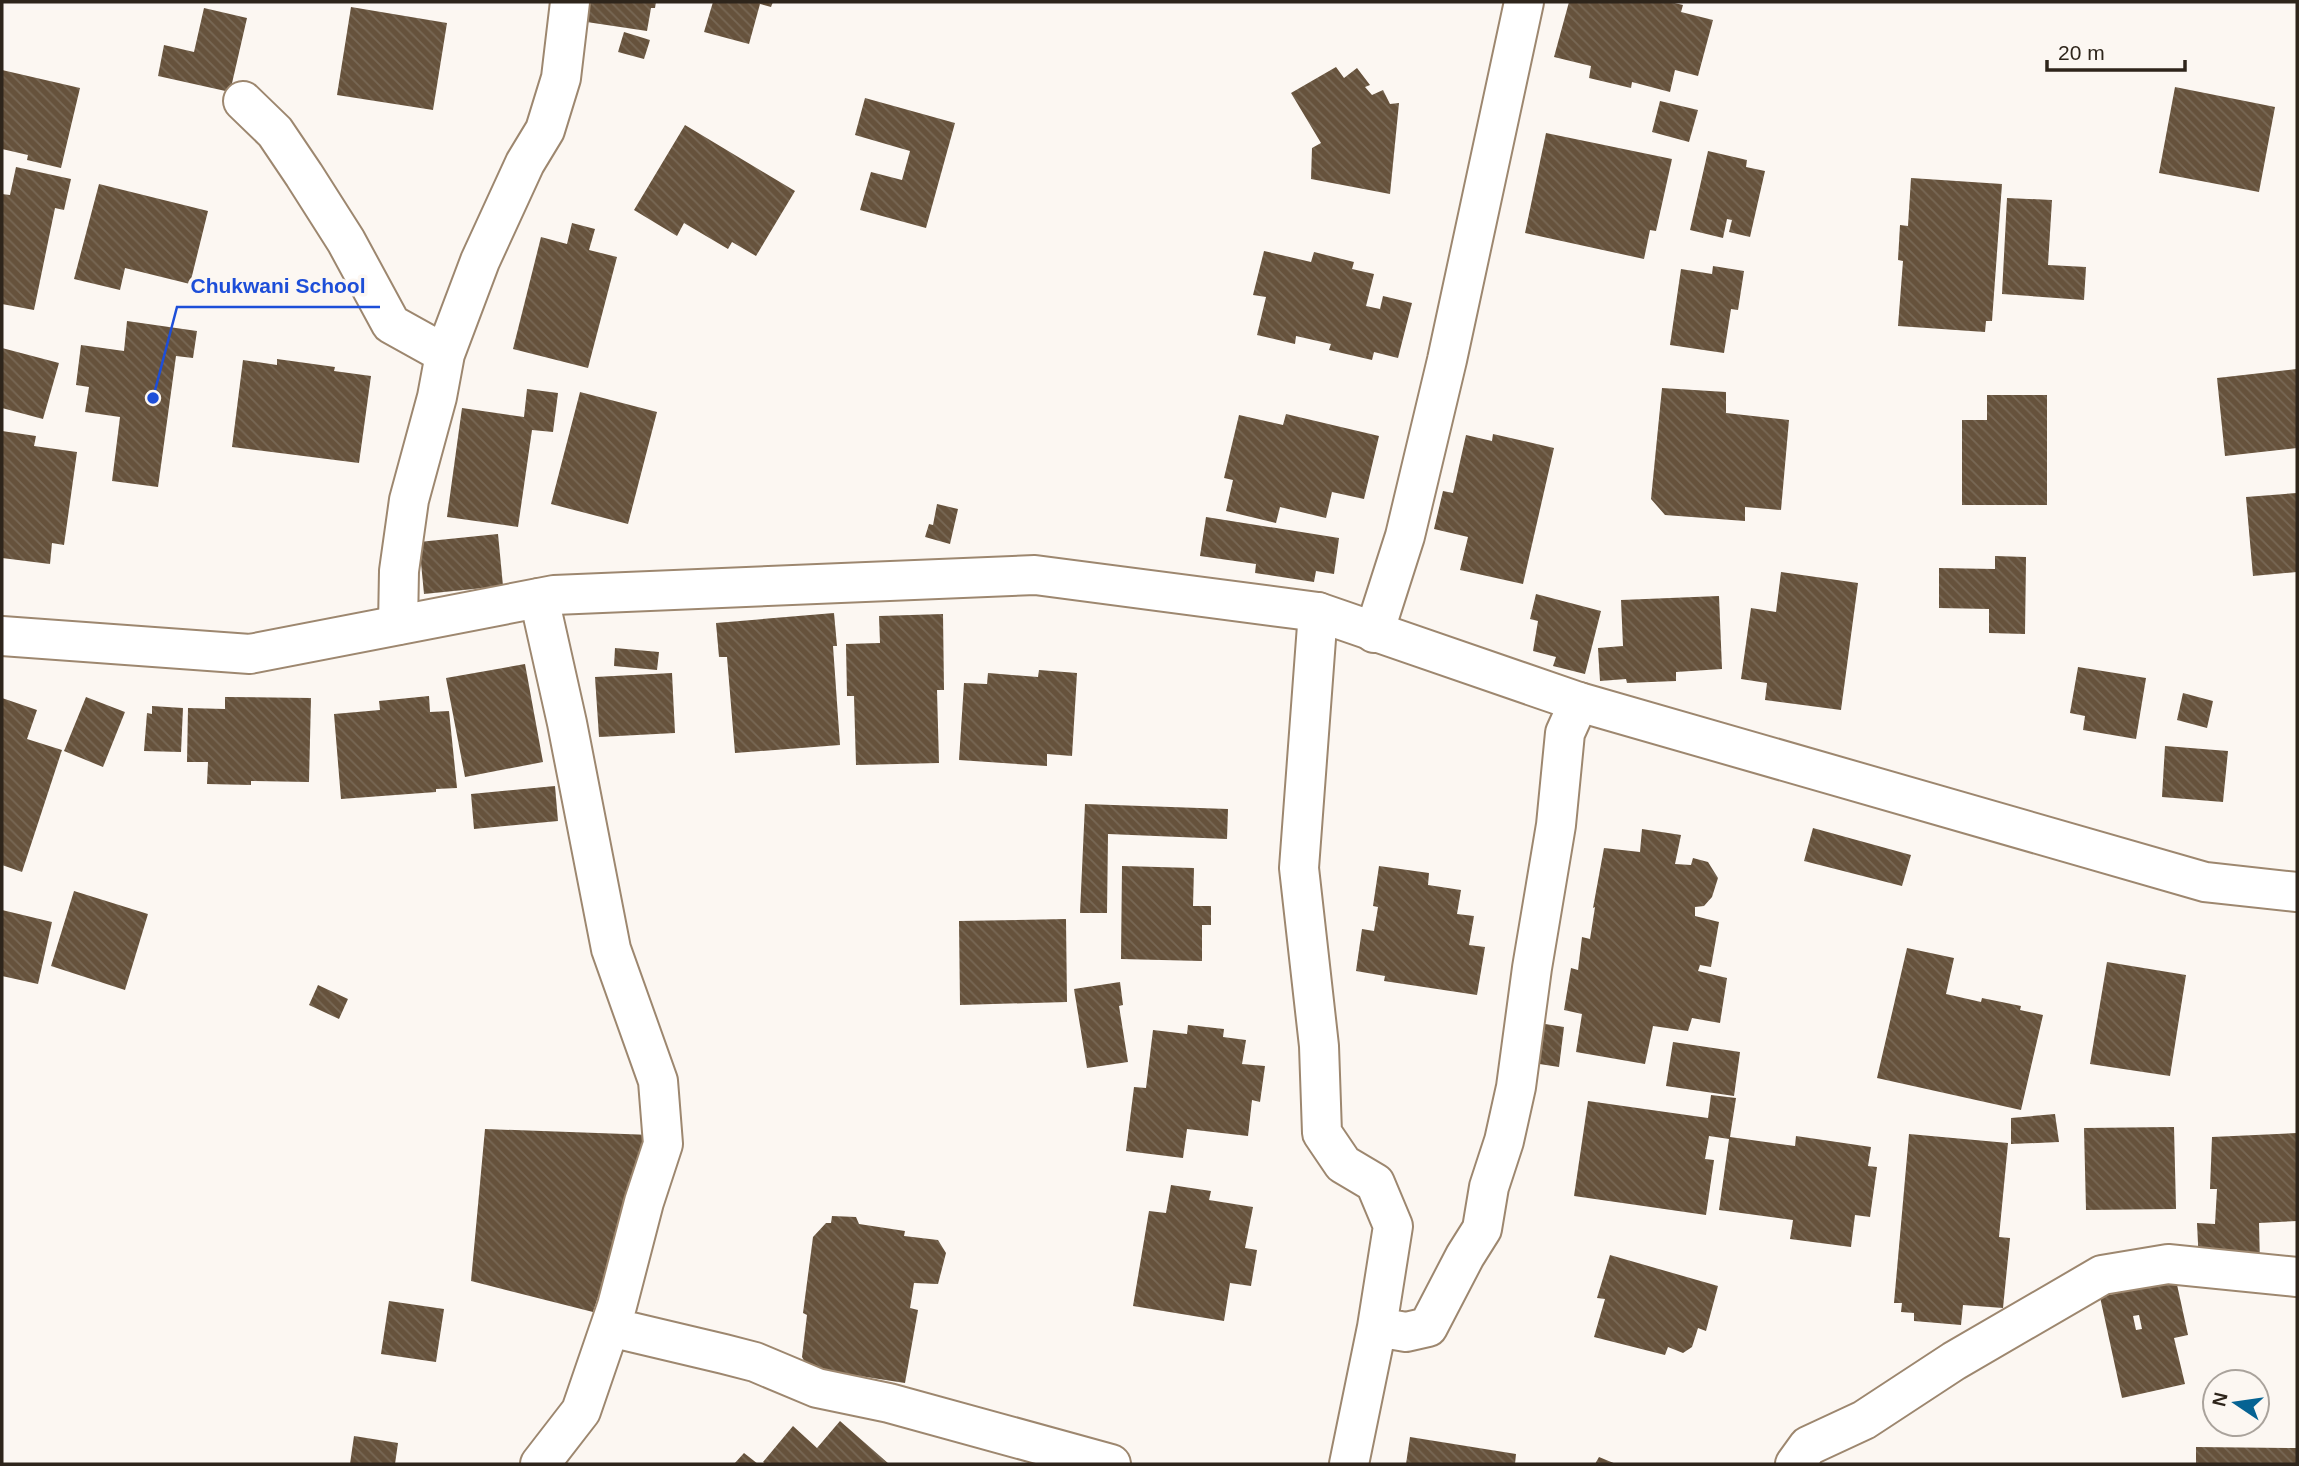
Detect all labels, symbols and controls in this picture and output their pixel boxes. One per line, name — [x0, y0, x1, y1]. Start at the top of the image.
scale bar — [2047, 28, 2185, 72]
text: 20 m — [2058, 41, 2105, 64]
callout: Chukwani School — [177, 265, 380, 307]
text: Chukwani School — [190, 274, 366, 297]
north arrow — [2201, 1368, 2271, 1438]
text: N — [2208, 1390, 2232, 1408]

